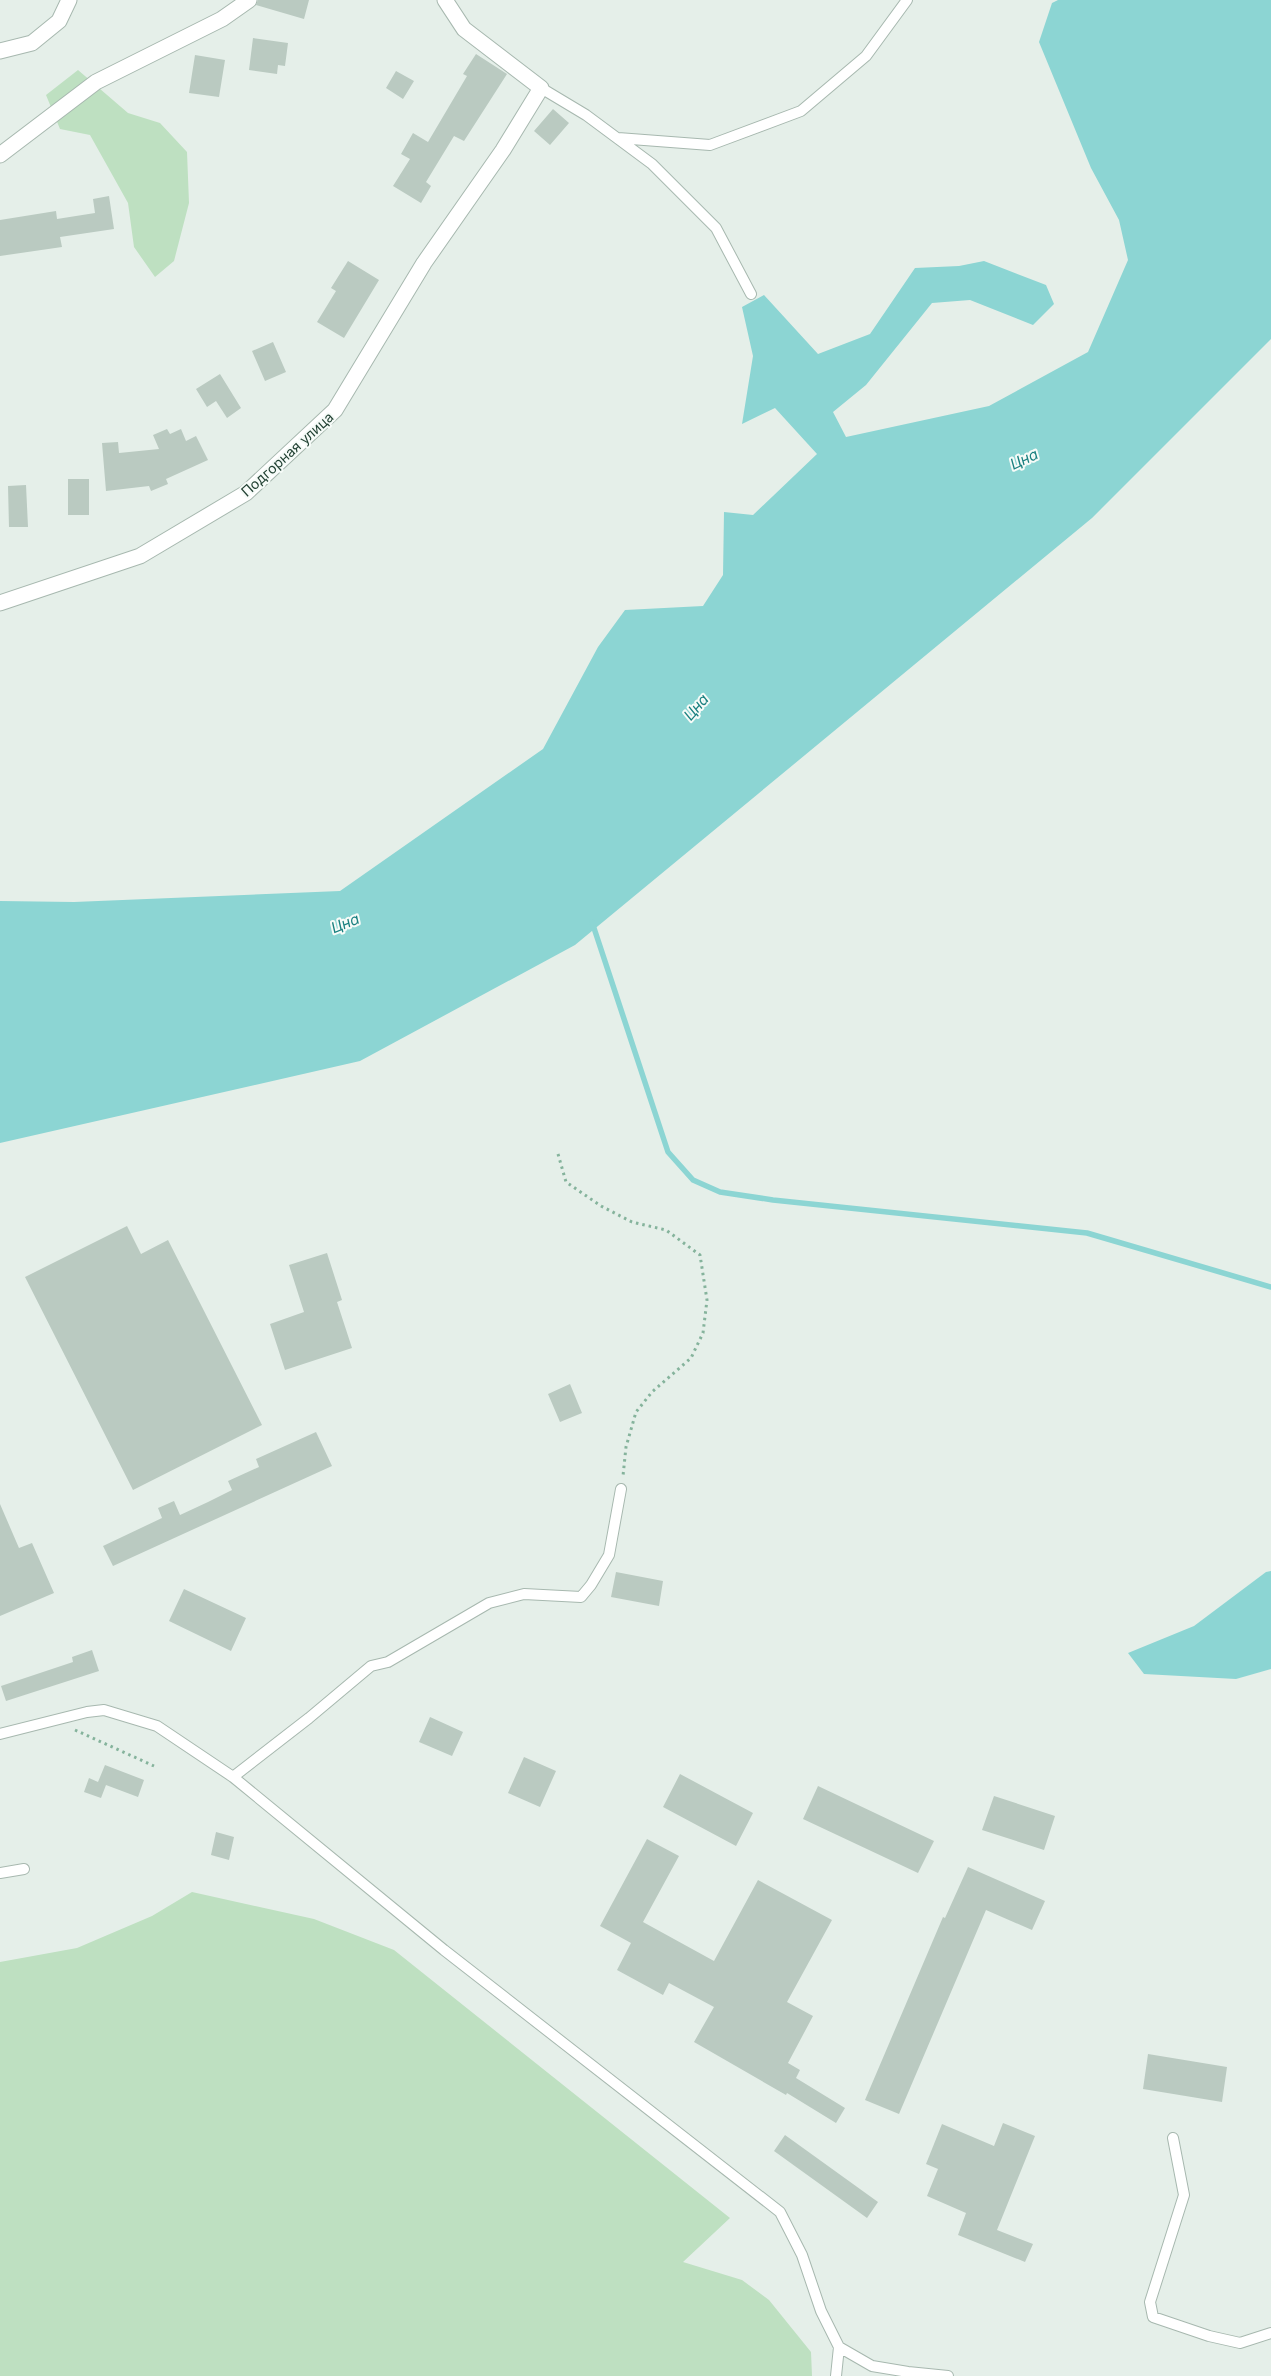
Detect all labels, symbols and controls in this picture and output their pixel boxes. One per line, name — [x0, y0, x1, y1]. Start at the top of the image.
street label: Подгорная улица — [237, 408, 337, 500]
water label: Цна — [1007, 444, 1041, 474]
water label: Цна — [679, 690, 713, 724]
water label: Цна — [328, 909, 362, 937]

